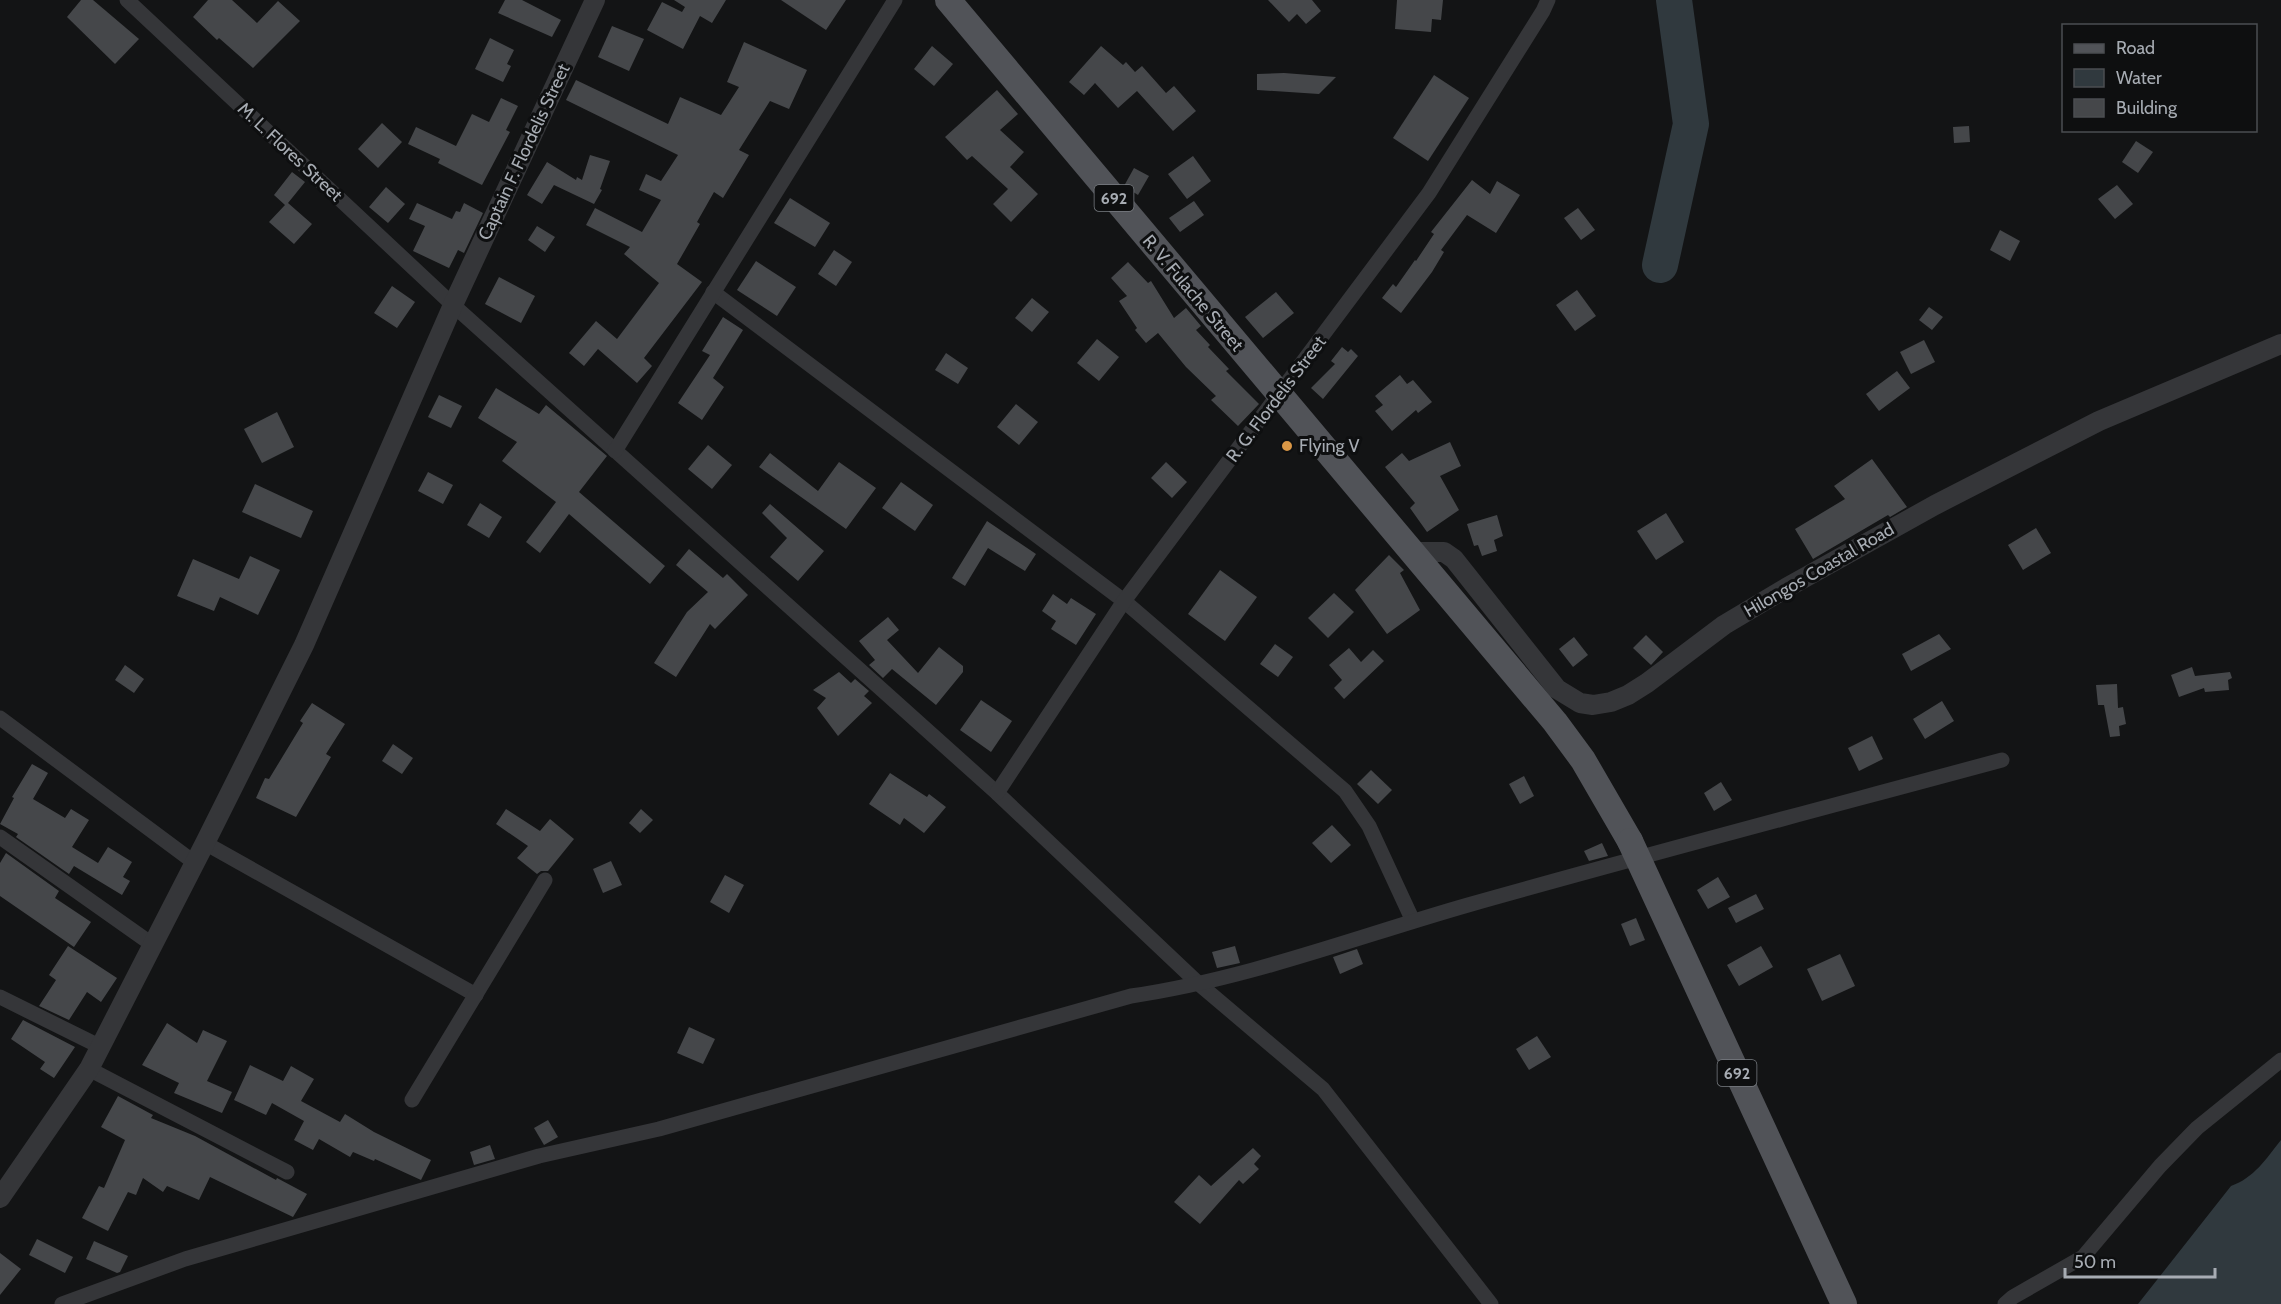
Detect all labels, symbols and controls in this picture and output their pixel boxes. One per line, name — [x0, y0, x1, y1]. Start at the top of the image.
legend — [2062, 24, 2257, 132]
text: Road — [2116, 37, 2155, 59]
street label: Captain F. Flordelis Street — [473, 60, 575, 244]
text: Water — [2116, 67, 2162, 89]
text: Building — [2116, 97, 2178, 119]
street label: M. L. Flores Street — [233, 98, 347, 206]
road number: 692 — [1094, 185, 1134, 211]
street label: R. V. Fulache Street — [1138, 230, 1248, 356]
street label: R. G. Flordelis Street — [1221, 331, 1331, 467]
place label: Flying V — [1299, 435, 1360, 457]
marker: Flying V — [1280, 439, 1294, 453]
street label: Hilongos Coastal Road — [1740, 518, 1898, 622]
road number: 692 — [1718, 1060, 1756, 1086]
scale bar — [2065, 1241, 2215, 1279]
text: 50 m — [2074, 1251, 2116, 1273]

